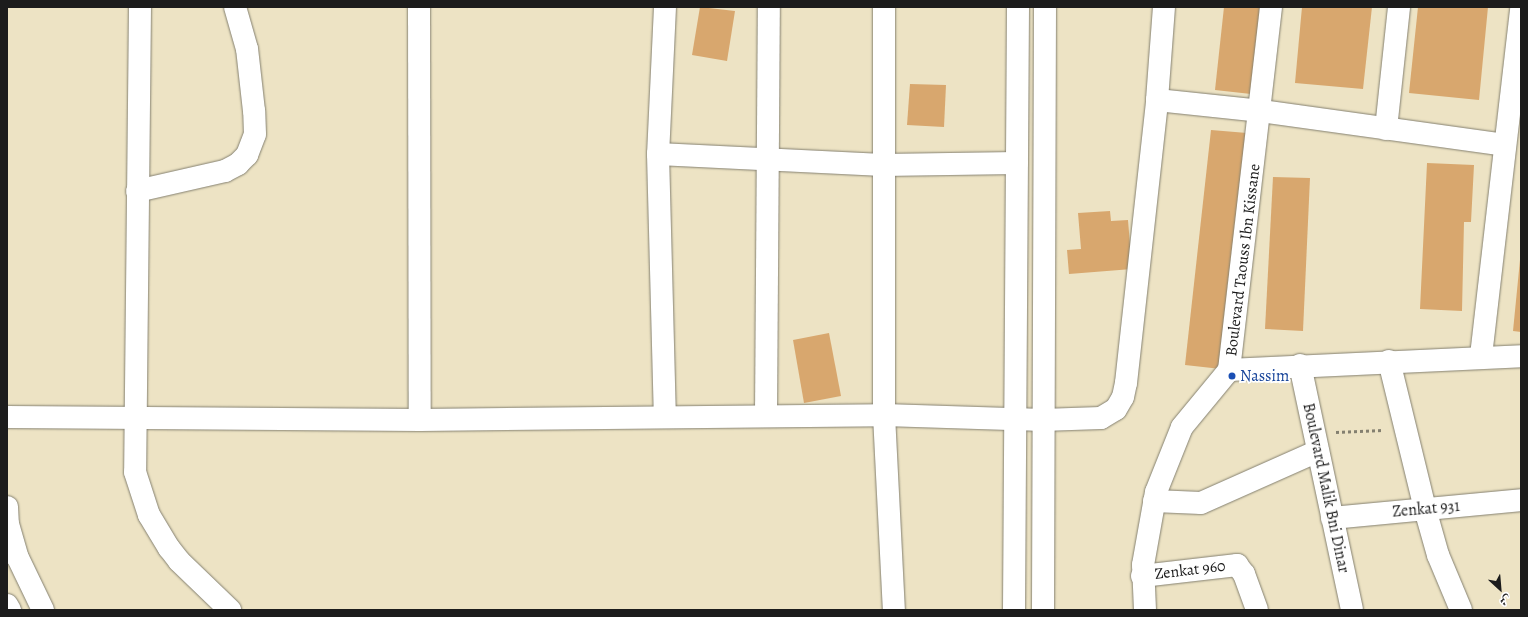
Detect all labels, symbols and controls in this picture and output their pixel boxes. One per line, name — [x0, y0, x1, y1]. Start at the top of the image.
street label: Boulevard Taouss Ibn Kissane — [1222, 163, 1264, 357]
place label: Nassim — [1240, 366, 1289, 386]
marker: Nassim — [1227, 371, 1237, 381]
street label: Boulevard Malik Bni Dinar — [1299, 401, 1353, 575]
street label: Zenkat 931 — [1391, 496, 1461, 522]
street label: Zenkat 960 — [1153, 556, 1227, 584]
north arrow — [1480, 569, 1520, 609]
text: ش — [1497, 591, 1514, 609]

